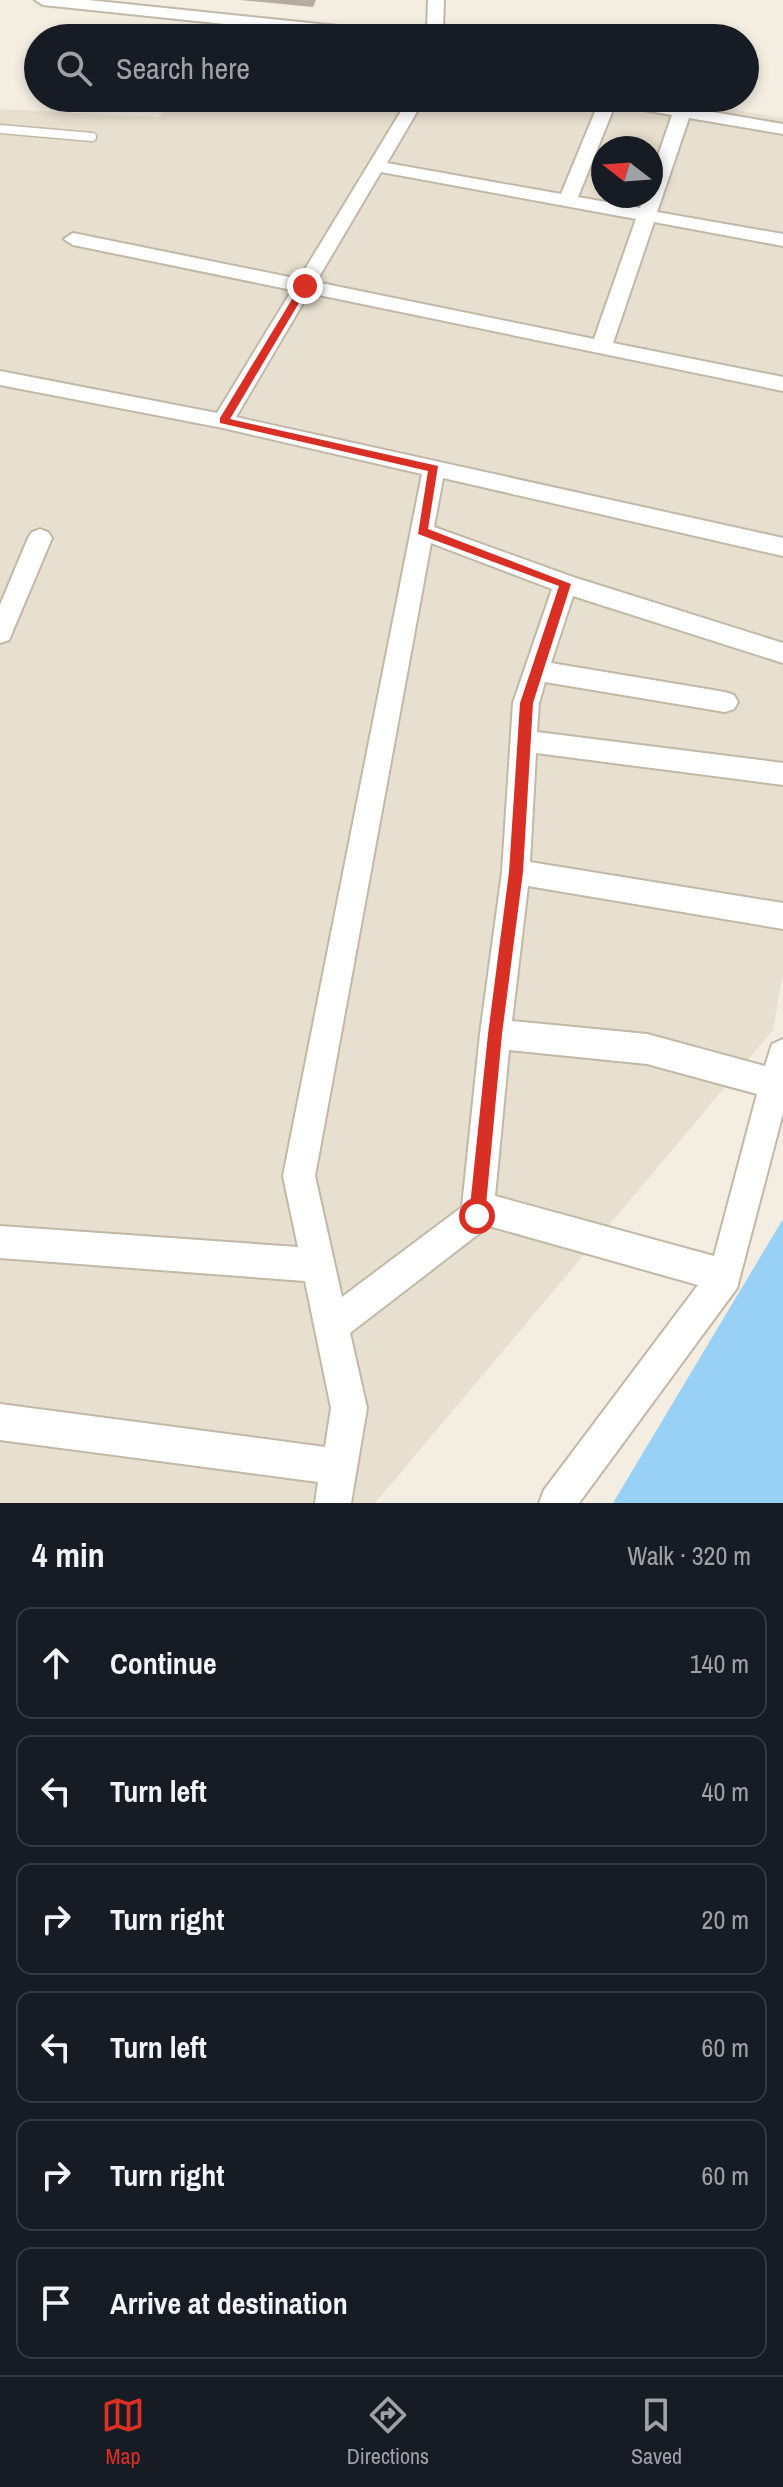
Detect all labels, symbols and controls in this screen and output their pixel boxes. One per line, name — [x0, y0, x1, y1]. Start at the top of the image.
search box — [24, 24, 759, 112]
icon: search — [52, 46, 96, 90]
text: Search here — [116, 48, 250, 88]
north arrow — [591, 136, 663, 208]
route end — [287, 268, 323, 304]
route start — [459, 1198, 495, 1234]
text: 4 min — [32, 1532, 105, 1578]
text: Walk · 320 m — [627, 1538, 751, 1573]
icon: ahead — [34, 1641, 78, 1685]
text: Continue — [110, 1643, 217, 1683]
text: 140 m — [690, 1646, 749, 1681]
icon: left — [34, 1769, 78, 1813]
text: Turn left — [110, 1771, 207, 1811]
text: 40 m — [702, 1774, 749, 1809]
icon: right — [34, 1897, 78, 1941]
text: Turn right — [110, 1899, 224, 1939]
text: 20 m — [702, 1902, 749, 1937]
icon: left — [34, 2025, 78, 2069]
text: Turn left — [110, 2027, 207, 2067]
text: 60 m — [702, 2030, 749, 2065]
icon: right — [34, 2153, 78, 2197]
text: Turn right — [110, 2155, 224, 2195]
text: 60 m — [702, 2158, 749, 2193]
icon: arrive — [34, 2281, 78, 2325]
text: Arrive at destination — [110, 2283, 348, 2323]
tab: Map — [101, 2393, 145, 2471]
tab: Directions — [347, 2393, 429, 2471]
tab: Saved — [631, 2393, 682, 2471]

